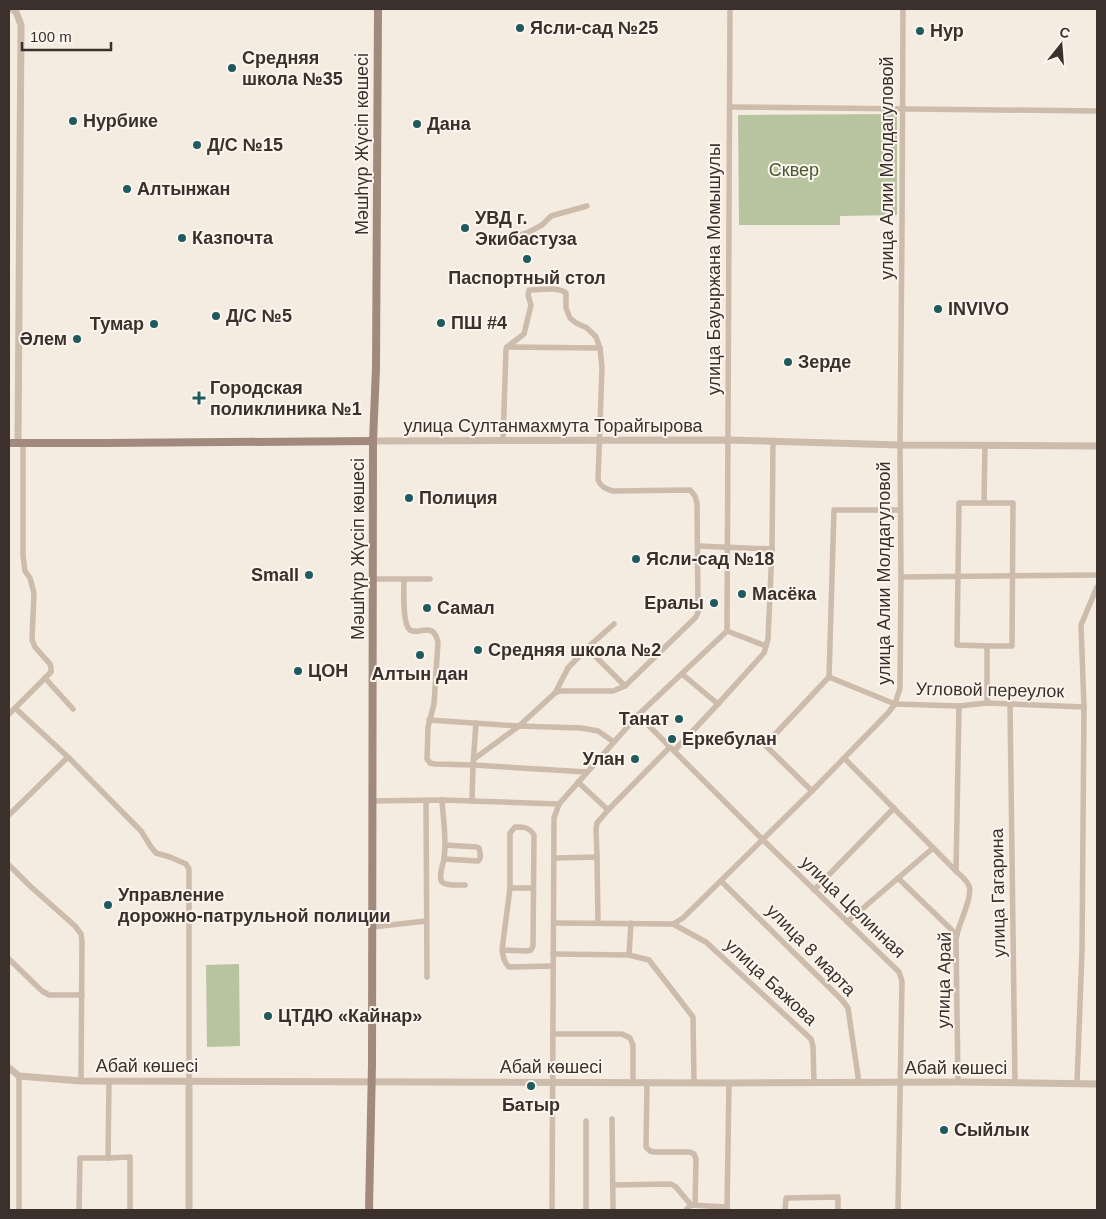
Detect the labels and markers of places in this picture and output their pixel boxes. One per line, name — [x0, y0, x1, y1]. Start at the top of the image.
place label: Ясли-сад №25 — [530, 18, 658, 38]
place label: Нур — [930, 21, 964, 41]
marker: Ясли-сад №25 — [514, 22, 526, 34]
marker: Нур — [914, 25, 926, 37]
place label: Средняя школа №35 — [242, 48, 343, 89]
marker: Средняя школа №35 — [226, 62, 238, 74]
place label: Нурбике — [83, 111, 158, 131]
place label: Дана — [427, 114, 472, 134]
marker: Нурбике — [67, 115, 79, 127]
marker: Дана — [411, 118, 423, 130]
place label: Д/С №15 — [207, 135, 283, 155]
marker: Д/С №15 — [191, 139, 203, 151]
place label: Алтынжан — [137, 179, 230, 199]
marker: Алтынжан — [121, 183, 133, 195]
place label: УВД г. Экибастуза — [475, 208, 578, 249]
marker: УВД г. Экибастуза — [459, 222, 471, 234]
place label: Казпочта — [192, 228, 274, 248]
marker: Казпочта — [176, 232, 188, 244]
marker: Паспортный стол — [521, 253, 533, 265]
place label: Паспортный стол — [448, 268, 606, 288]
place label: INVIVO — [948, 299, 1009, 319]
marker: INVIVO — [932, 303, 944, 315]
place label: Д/С №5 — [226, 306, 292, 326]
marker: Д/С №5 — [210, 310, 222, 322]
place label: ПШ #4 — [451, 313, 507, 333]
place label: Тумар — [90, 314, 144, 334]
marker: ПШ #4 — [435, 317, 447, 329]
marker: Тумар — [148, 318, 160, 330]
place label: Әлем — [20, 329, 67, 349]
marker: Әлем — [71, 333, 83, 345]
place label: Зерде — [798, 352, 851, 372]
marker: Зерде — [782, 356, 794, 368]
place label: Городская поликлиника №1 — [210, 378, 362, 419]
marker: Городская поликлиника №1 — [192, 391, 206, 405]
place label: Полиция — [419, 488, 498, 508]
marker: Полиция — [403, 492, 415, 504]
place label: Ясли-сад №18 — [646, 549, 774, 569]
marker: Ясли-сад №18 — [630, 553, 642, 565]
place label: Small — [251, 565, 299, 585]
marker: Small — [303, 569, 315, 581]
place label: Масёка — [752, 584, 817, 604]
marker: Масёка — [736, 588, 748, 600]
place label: Ералы — [644, 593, 704, 613]
marker: Ералы — [708, 597, 720, 609]
place label: Самал — [437, 598, 495, 618]
marker: Самал — [421, 602, 433, 614]
place label: Средняя школа №2 — [488, 640, 661, 660]
marker: Средняя школа №2 — [472, 644, 484, 656]
marker: Алтын дан — [414, 649, 426, 661]
place label: ЦОН — [308, 661, 348, 681]
place label: Алтын дан — [372, 664, 468, 684]
marker: ЦОН — [292, 665, 304, 677]
place label: Танат — [619, 709, 669, 729]
marker: Танат — [673, 713, 685, 725]
place label: Еркебулан — [682, 729, 777, 749]
marker: Еркебулан — [666, 733, 678, 745]
place label: Улан — [583, 749, 625, 769]
marker: Улан — [629, 753, 641, 765]
place label: Управление дорожно-патрульной полиции — [118, 885, 391, 926]
marker: Управление дорожно-патрульной полиции — [102, 899, 114, 911]
place label: ЦТДЮ «Кайнар» — [278, 1006, 422, 1026]
marker: ЦТДЮ «Кайнар» — [262, 1010, 274, 1022]
marker: Батыр — [525, 1080, 537, 1092]
place label: Батыр — [502, 1095, 560, 1115]
place label: Сыйлык — [954, 1120, 1030, 1140]
marker: Сыйлык — [938, 1124, 950, 1136]

